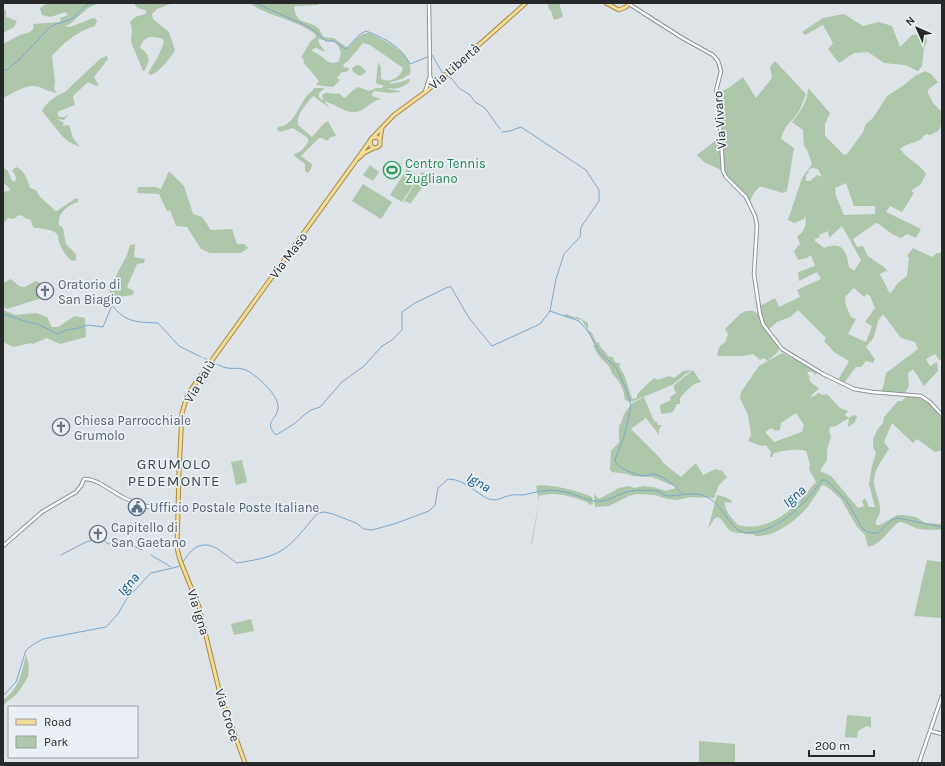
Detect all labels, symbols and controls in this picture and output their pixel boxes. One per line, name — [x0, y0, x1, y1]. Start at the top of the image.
north arrow — [897, 8, 937, 48]
text: N — [903, 14, 918, 29]
street label: Via Libertà — [426, 40, 483, 93]
street label: Via Vivaro — [710, 90, 729, 149]
place label: Centro Tennis Zugliano — [405, 156, 486, 186]
sports icon: Centro Tennis Zugliano — [382, 160, 402, 180]
street label: Via Maso — [266, 229, 311, 281]
place label: Oratorio di San Biagio — [58, 277, 121, 307]
church icon: Oratorio di San Biagio — [35, 281, 55, 301]
street label: Via Palù — [181, 357, 218, 405]
place label: Chiesa Parrocchiale Grumolo — [74, 413, 191, 443]
church icon: Chiesa Parrocchiale Grumolo — [51, 417, 71, 437]
district label: GRUMOLO PEDEMONTE — [128, 455, 220, 490]
water label: Igna — [464, 469, 494, 496]
water label: Igna — [779, 482, 809, 511]
public building icon: Ufficio Postale Poste Italiane — [127, 497, 147, 517]
place label: Ufficio Postale Poste Italiane — [150, 500, 320, 515]
place label: Capitello di San Gaetano — [111, 520, 186, 550]
church icon: Capitello di San Gaetano — [88, 524, 108, 544]
water label: Igna — [114, 569, 143, 599]
street label: Via Igna — [184, 587, 213, 637]
street label: Via Croce — [212, 687, 243, 744]
legend — [8, 706, 138, 758]
text: Road — [44, 715, 72, 729]
scale bar — [809, 732, 874, 758]
text: Park — [44, 735, 69, 749]
text: 200 m — [815, 739, 850, 753]

